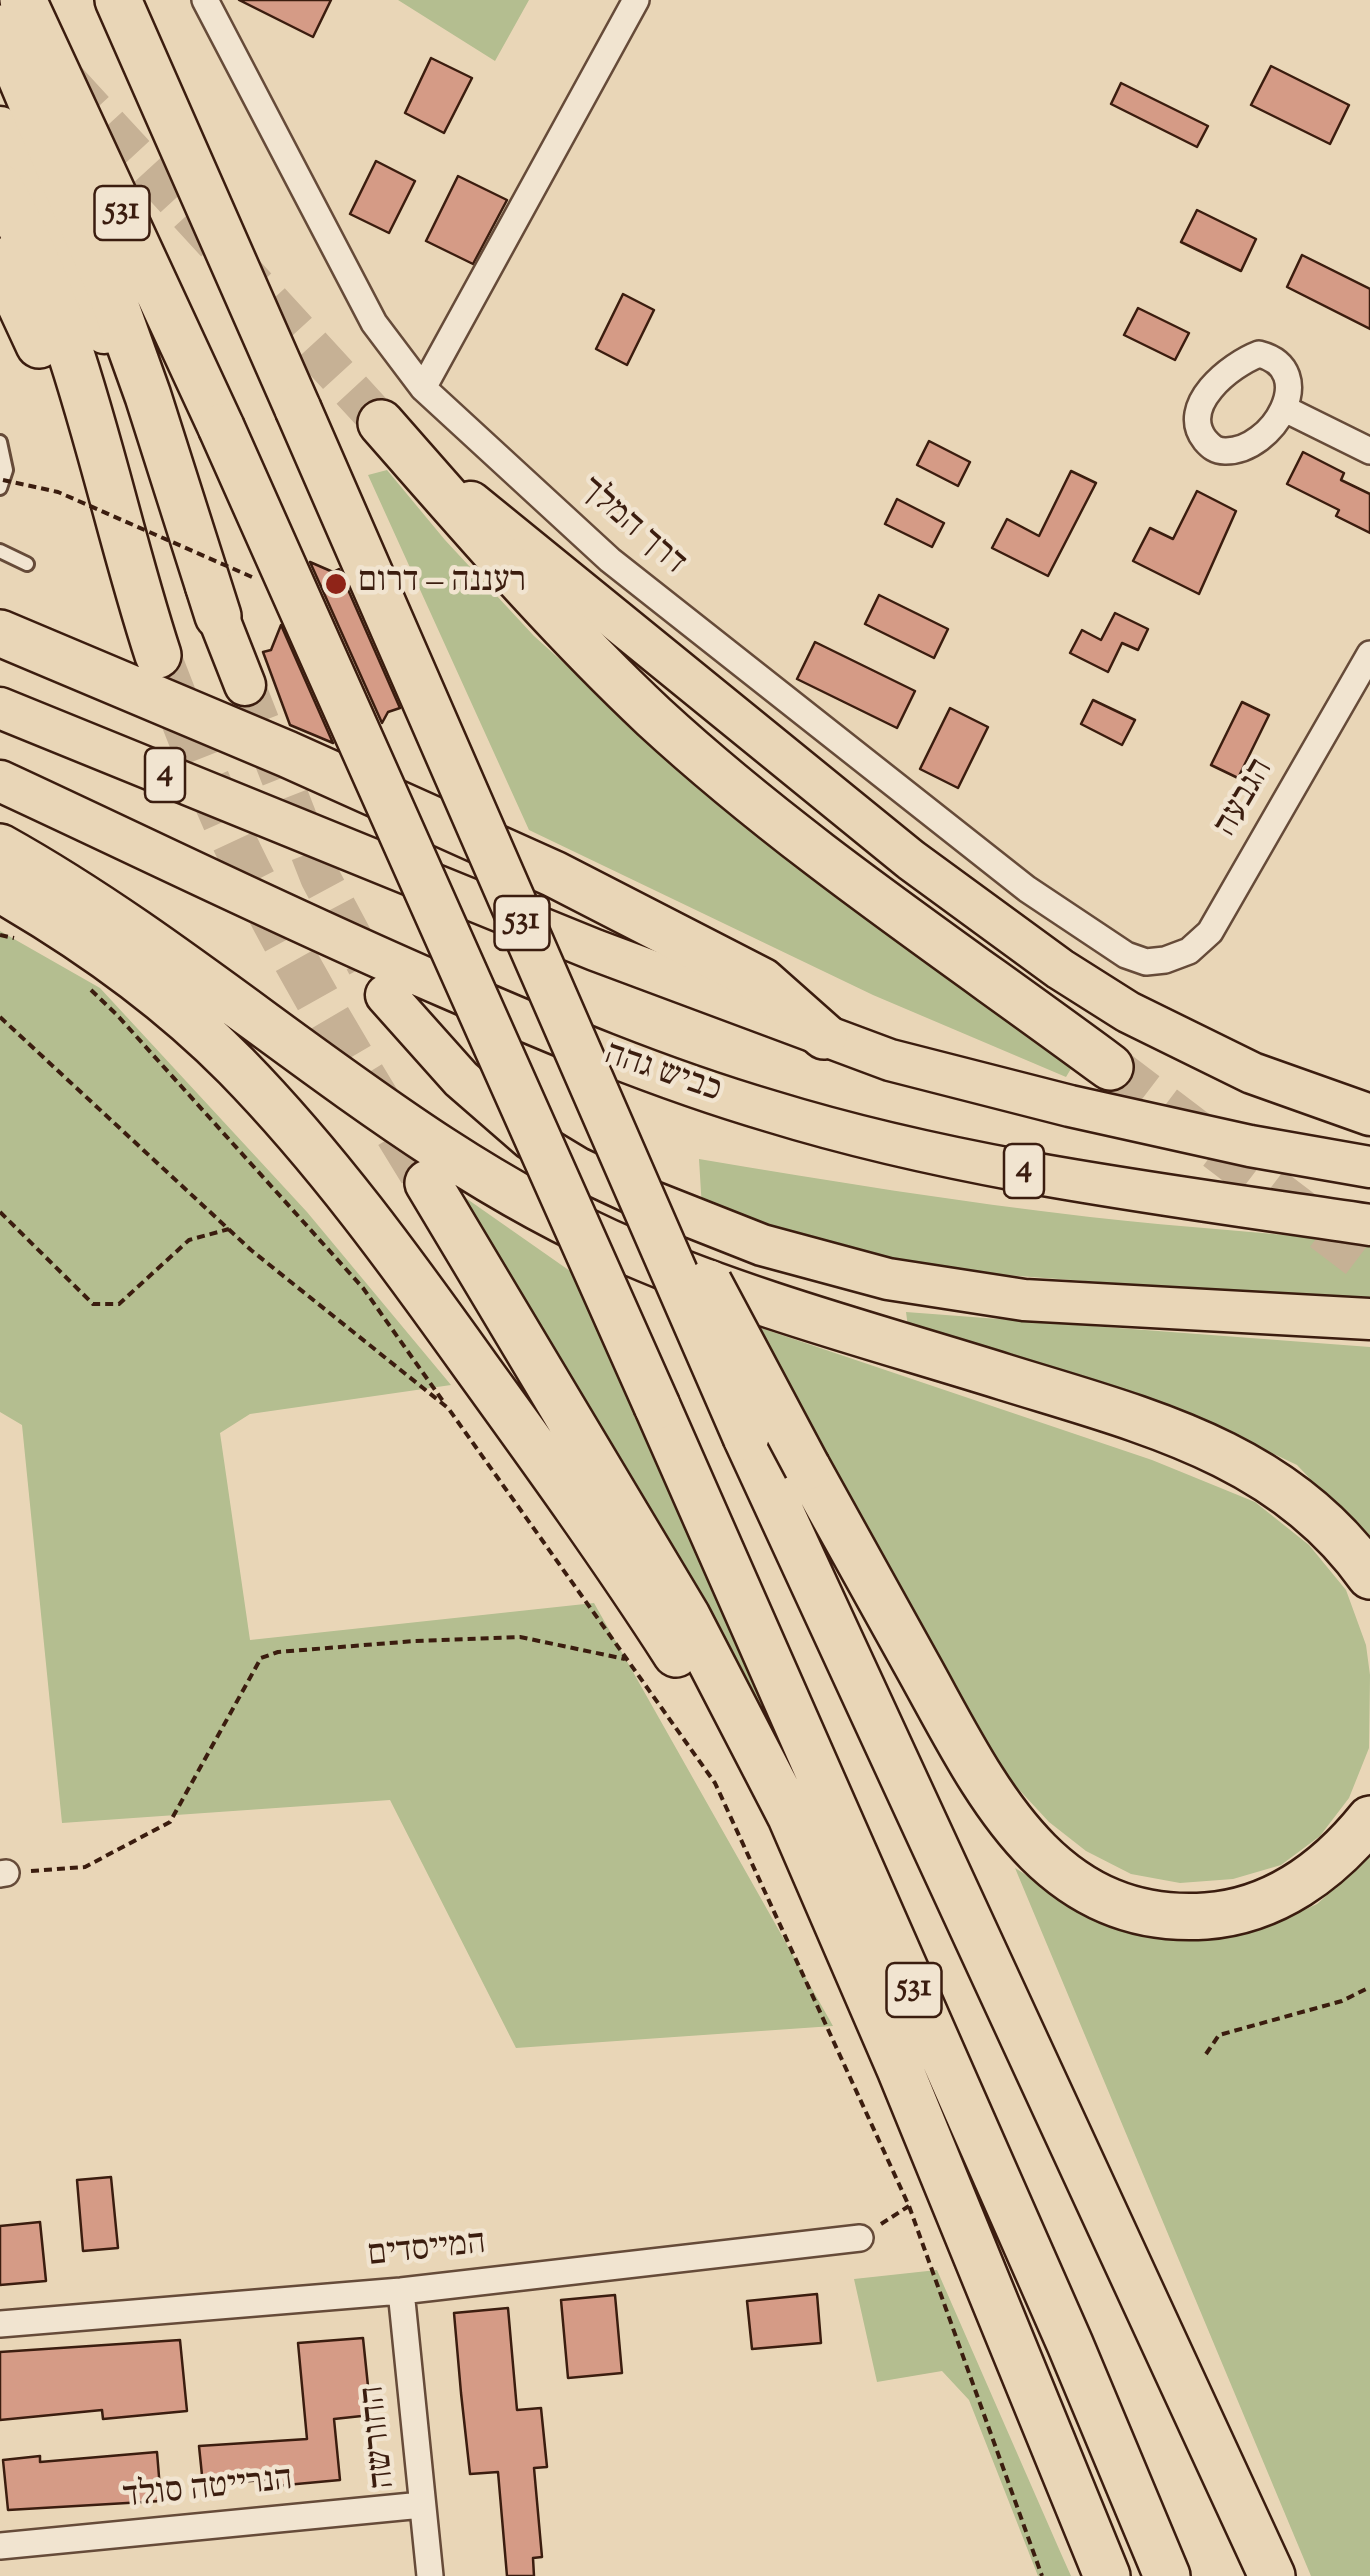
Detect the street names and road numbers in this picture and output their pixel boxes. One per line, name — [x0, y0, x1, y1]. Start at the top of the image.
road number: 531 — [94, 186, 150, 240]
street label: דרך המלך — [569, 470, 693, 586]
road number: 4 — [145, 748, 185, 802]
street label: הגבעה — [1207, 753, 1285, 845]
road number: 531 — [494, 896, 550, 950]
street label: כביש גהה — [598, 1035, 726, 1115]
road number: 4 — [1004, 1144, 1044, 1198]
road number: 531 — [886, 1963, 942, 2017]
street label: המייסדים — [366, 2225, 488, 2279]
street label: החורשה — [355, 2383, 407, 2491]
street label: הנרייטה סולד — [121, 2461, 295, 2521]

